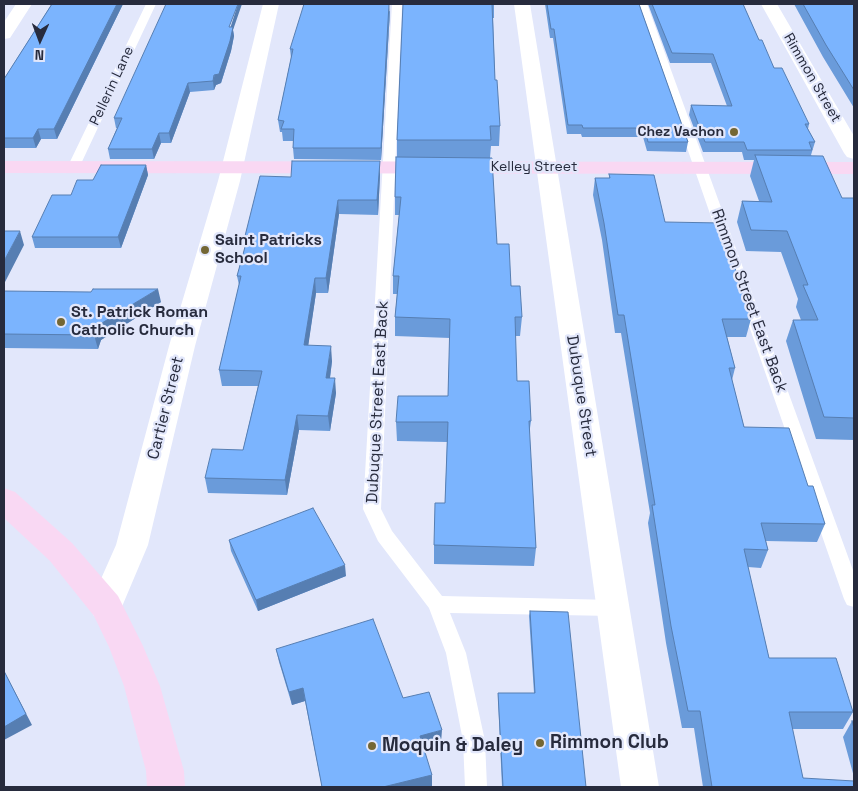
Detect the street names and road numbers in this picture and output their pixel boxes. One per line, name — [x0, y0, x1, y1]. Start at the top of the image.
street label: Rimmon Street — [780, 31, 844, 125]
street label: Pellerin Lane — [86, 44, 138, 128]
street label: Kelley Street — [491, 159, 577, 175]
street label: Rimmon Street East Back — [707, 207, 791, 395]
street label: Dubuque Street East Back — [363, 300, 393, 504]
street label: Dubuque Street — [562, 334, 600, 458]
street label: Cartier Street — [144, 355, 188, 461]

